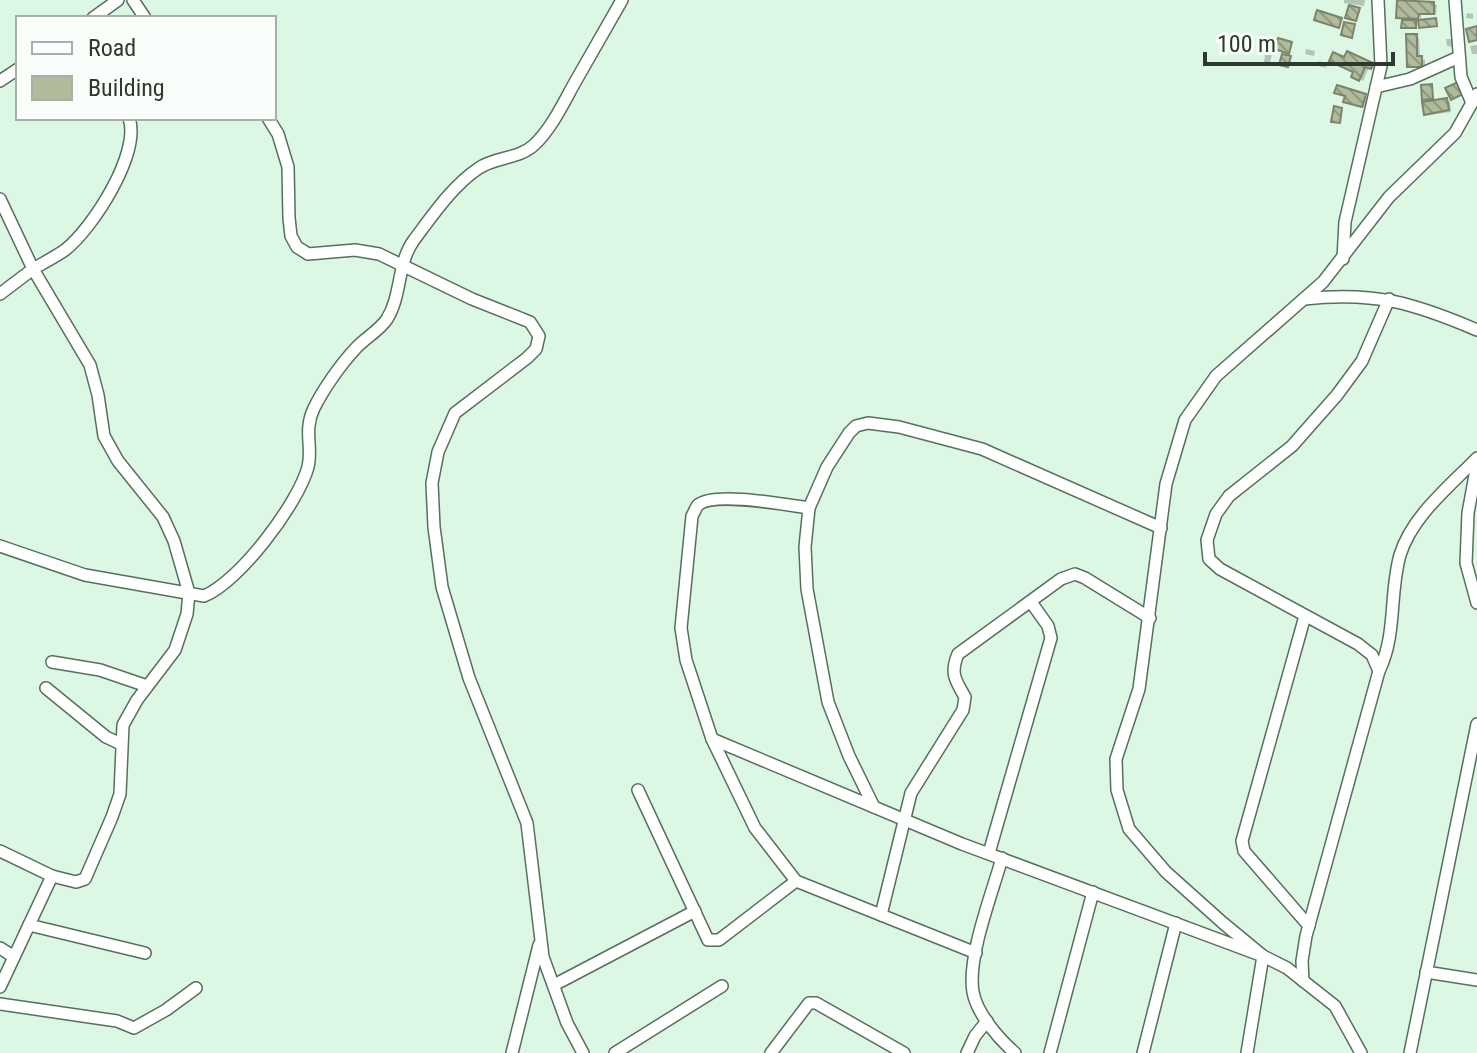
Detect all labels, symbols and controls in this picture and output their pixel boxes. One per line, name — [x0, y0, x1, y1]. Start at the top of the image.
legend — [16, 16, 276, 120]
scale bar — [1205, 16, 1393, 66]
text: 100 m — [1217, 30, 1276, 58]
text: Road — [88, 34, 136, 62]
text: Building — [88, 74, 165, 102]

